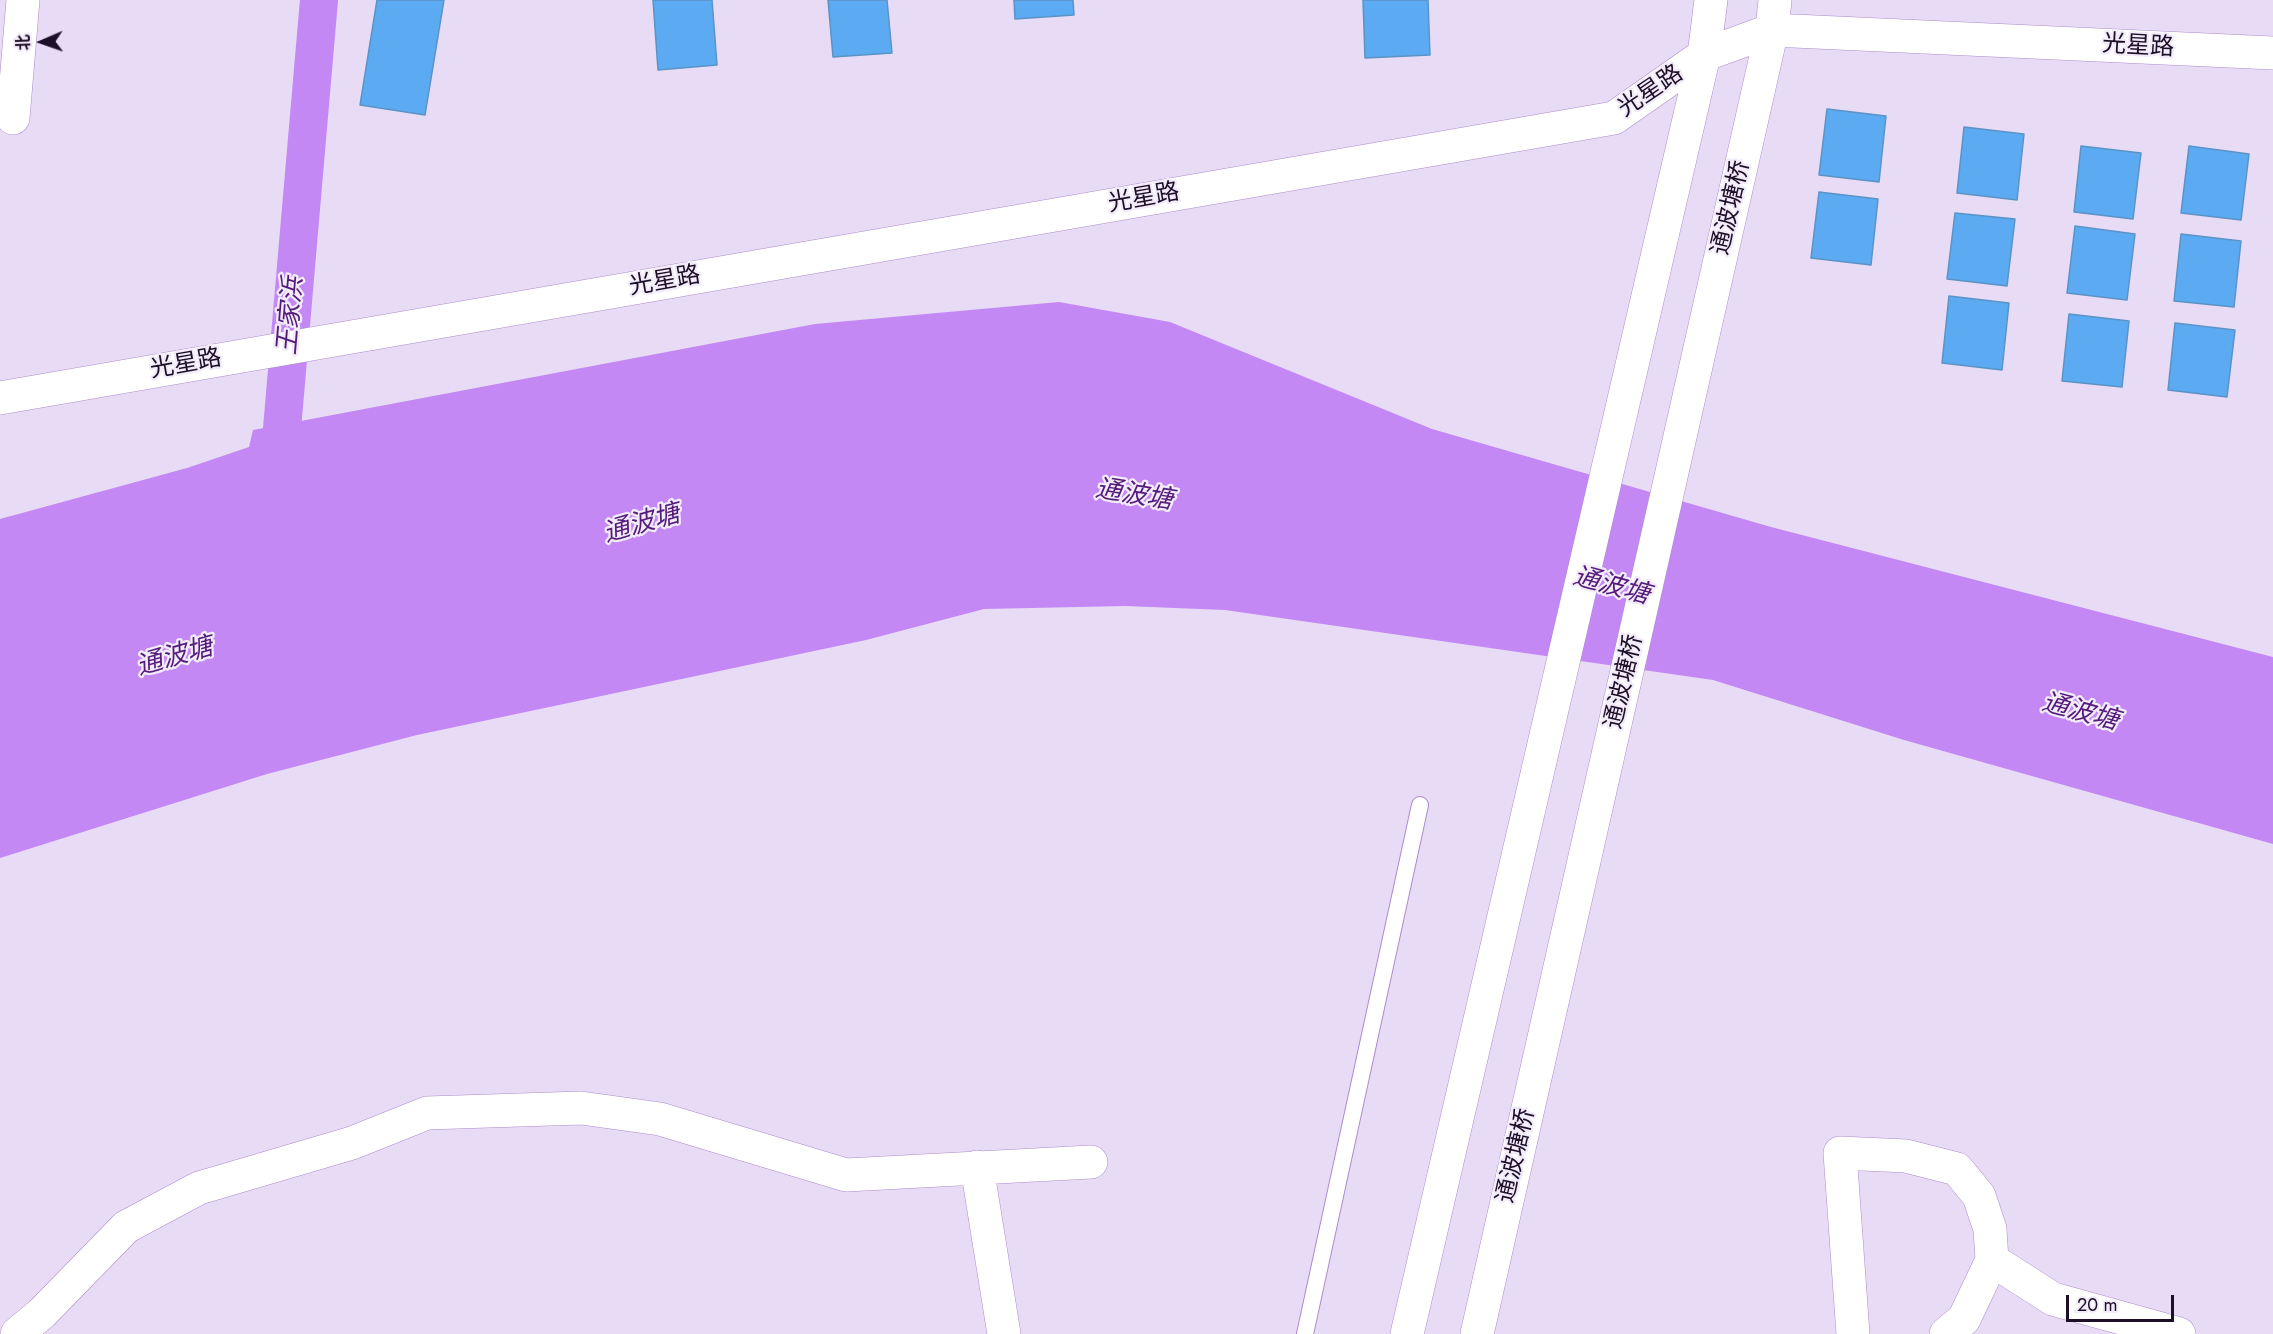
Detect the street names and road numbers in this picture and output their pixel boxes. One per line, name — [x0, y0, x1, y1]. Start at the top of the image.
street label: 光星路 — [2101, 31, 2175, 63]
street label: 光星路 — [1613, 60, 1689, 124]
street label: 通波塘桥 — [1707, 158, 1757, 258]
street label: 光星路 — [1106, 179, 1182, 219]
street label: 光星路 — [627, 262, 703, 302]
street label: 光星路 — [148, 345, 224, 385]
street label: 通波塘桥 — [1600, 632, 1650, 732]
street label: 通波塘桥 — [1492, 1106, 1542, 1206]

